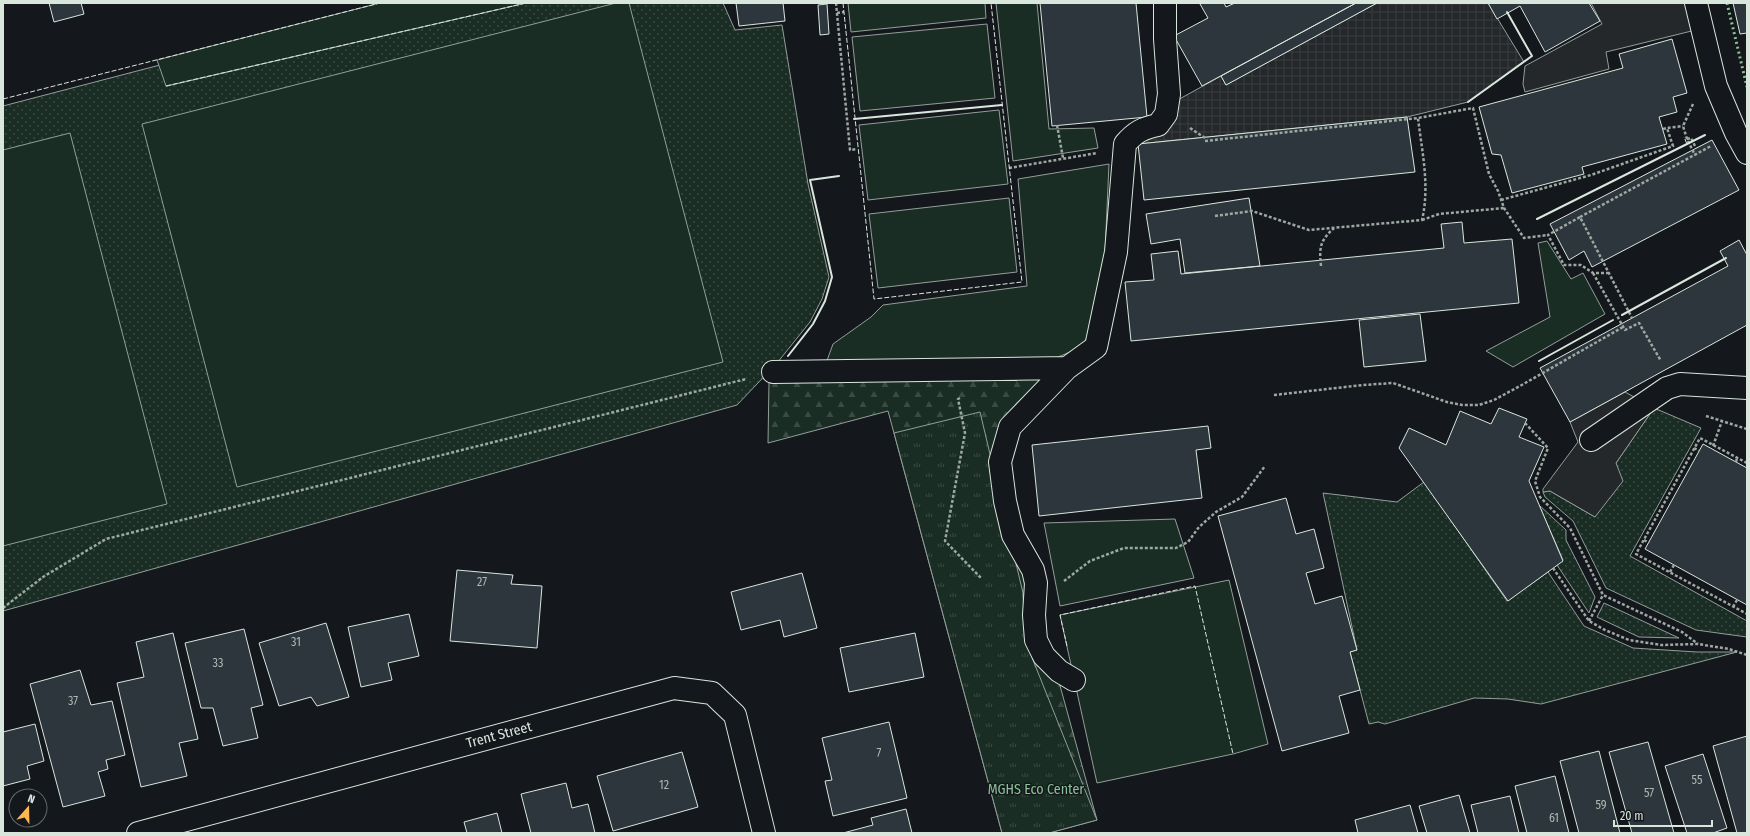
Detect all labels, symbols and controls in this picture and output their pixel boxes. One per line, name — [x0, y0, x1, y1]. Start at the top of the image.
house number: 27 — [477, 575, 487, 589]
house number: 31 — [291, 635, 301, 649]
house number: 33 — [213, 656, 223, 670]
house number: 37 — [68, 694, 78, 708]
street label: Trent Street — [464, 718, 534, 752]
house number: 7 — [877, 746, 882, 760]
house number: 55 — [1692, 773, 1703, 787]
house number: 12 — [659, 778, 669, 792]
park label: MGHS Eco Center — [988, 781, 1084, 798]
house number: 57 — [1644, 786, 1654, 800]
north arrow — [8, 788, 48, 828]
text: N — [26, 792, 37, 806]
house number: 59 — [1595, 798, 1607, 812]
scale bar — [1614, 802, 1712, 828]
text: 20 m — [1620, 809, 1644, 823]
house number: 61 — [1549, 811, 1559, 825]

